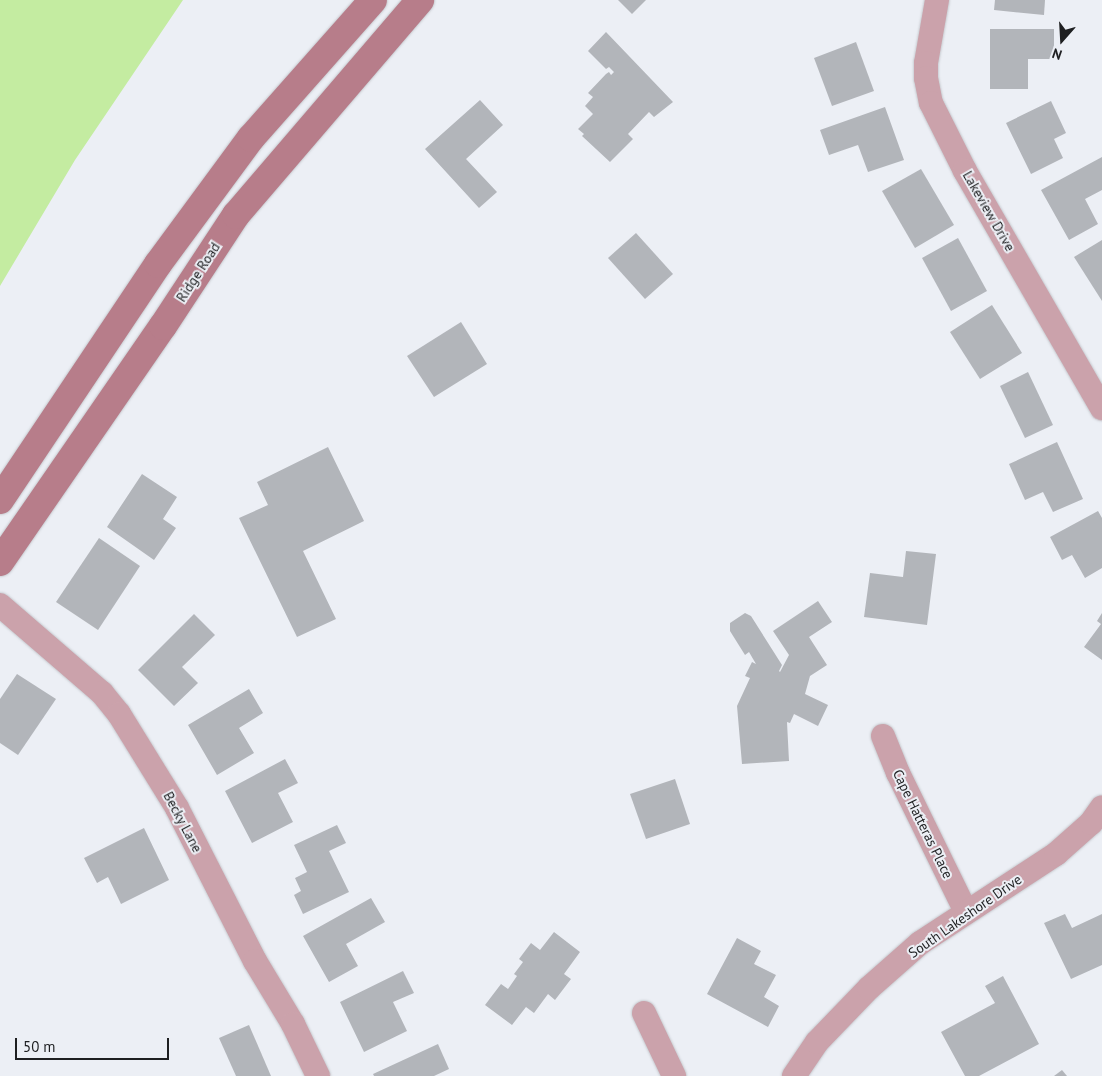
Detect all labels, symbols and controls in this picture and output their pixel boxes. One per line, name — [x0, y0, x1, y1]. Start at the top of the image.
north arrow — [1037, 15, 1087, 65]
text: N — [1050, 44, 1064, 64]
street label: Lakeview Drive — [959, 168, 1019, 254]
street label: Ridge Road — [173, 239, 223, 305]
street label: Cape Hatteras Place — [889, 767, 957, 881]
street label: Becky Lane — [160, 788, 206, 856]
street label: South Lakeshore Drive — [905, 871, 1025, 961]
scale bar — [18, 1028, 171, 1060]
text: 50 m — [23, 1037, 56, 1056]

